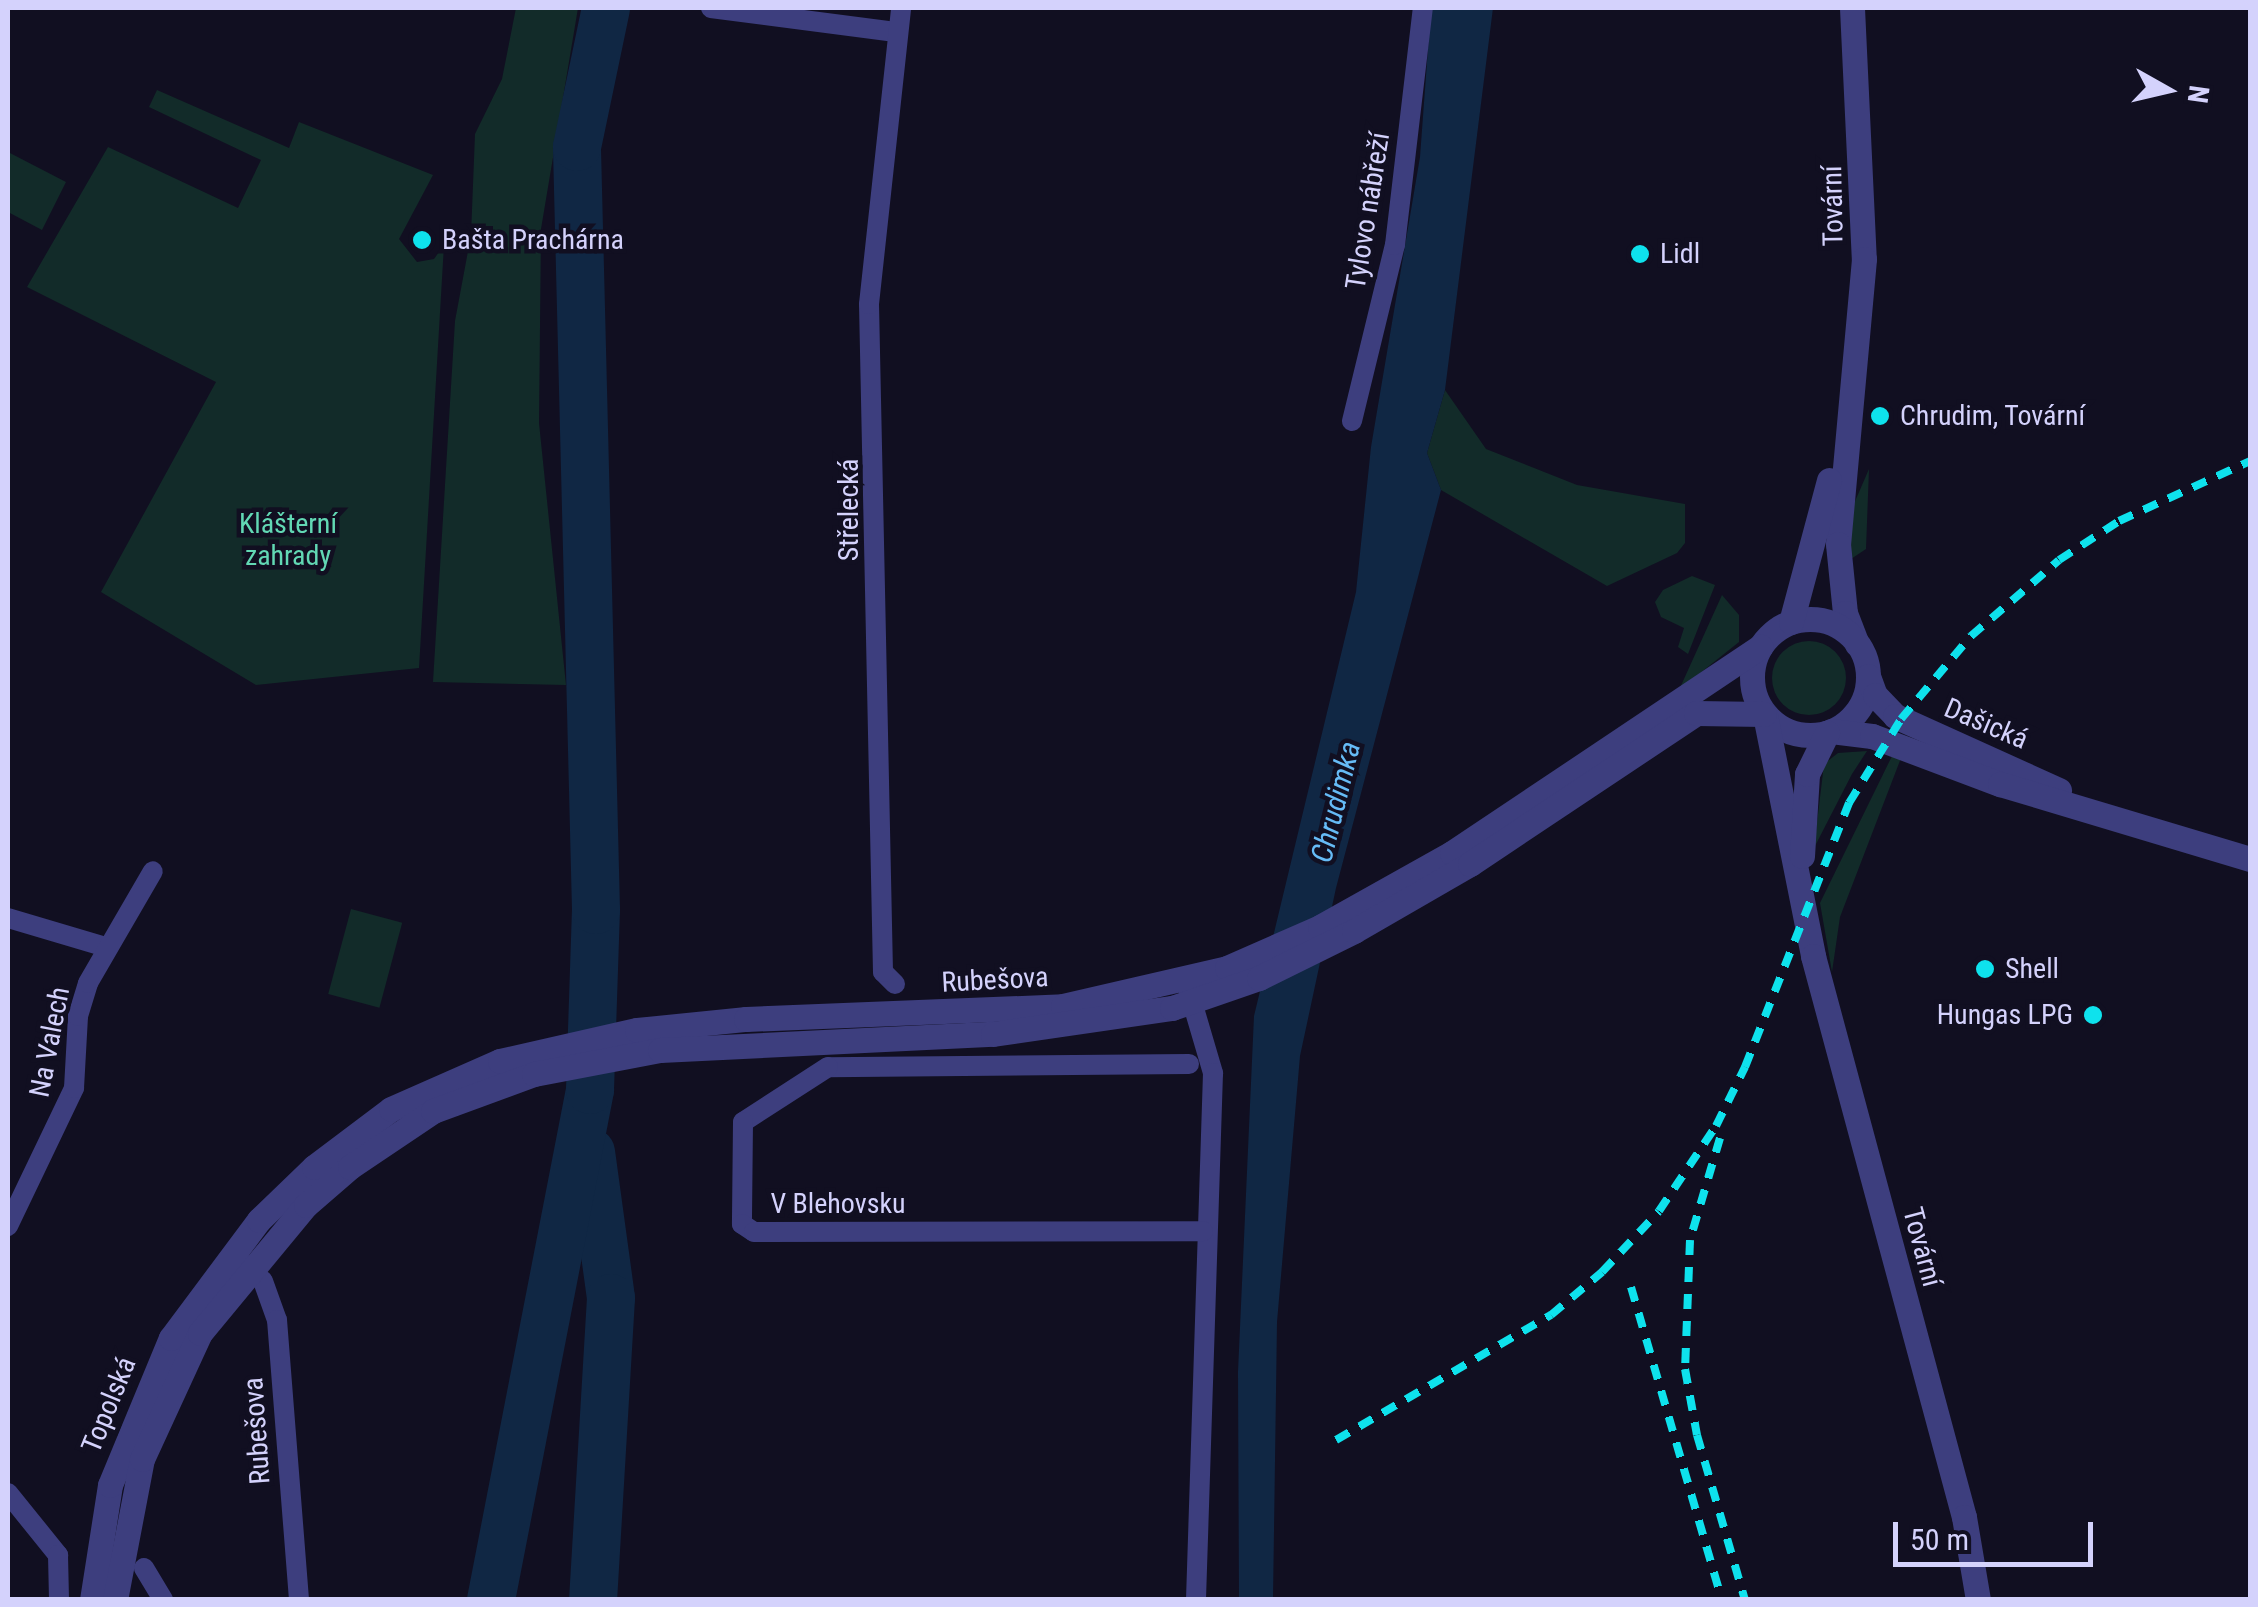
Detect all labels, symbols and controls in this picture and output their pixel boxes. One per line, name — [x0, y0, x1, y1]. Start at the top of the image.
north arrow — [2118, 40, 2218, 140]
text: N — [2181, 83, 2216, 105]
street label: Tylovo nábřeží — [1339, 130, 1397, 292]
street label: Tovární — [1815, 165, 1851, 247]
place label: Bašta Prachárna — [442, 223, 624, 257]
marker: Bašta Prachárna — [411, 229, 433, 251]
place label: Lidl — [1660, 237, 1700, 271]
marker: Lidl — [1629, 243, 1651, 265]
place label: Chrudim, Tovární — [1900, 399, 2086, 433]
marker: Chrudim, Tovární — [1869, 405, 1891, 427]
street label: Střelecká — [832, 459, 866, 561]
park label: Klášterní zahrady — [239, 507, 337, 573]
street label: Dašická — [1939, 691, 2033, 757]
water label: Chrudimka — [1304, 738, 1368, 866]
place label: Shell — [2005, 952, 2059, 986]
marker: Shell — [1974, 958, 1996, 980]
street label: Rubešova — [941, 960, 1049, 1000]
street label: Na Valech — [23, 984, 77, 1100]
place label: Hungas LPG — [1937, 998, 2073, 1032]
marker: Hungas LPG — [2082, 1004, 2104, 1026]
street label: V Blehovsku — [770, 1187, 906, 1221]
street label: Tovární — [1895, 1204, 1949, 1290]
street label: Topolská — [75, 1352, 143, 1458]
street label: Rubešova — [237, 1376, 277, 1486]
scale bar — [1898, 1502, 2098, 1564]
text: 50 m — [1910, 1522, 1969, 1557]

